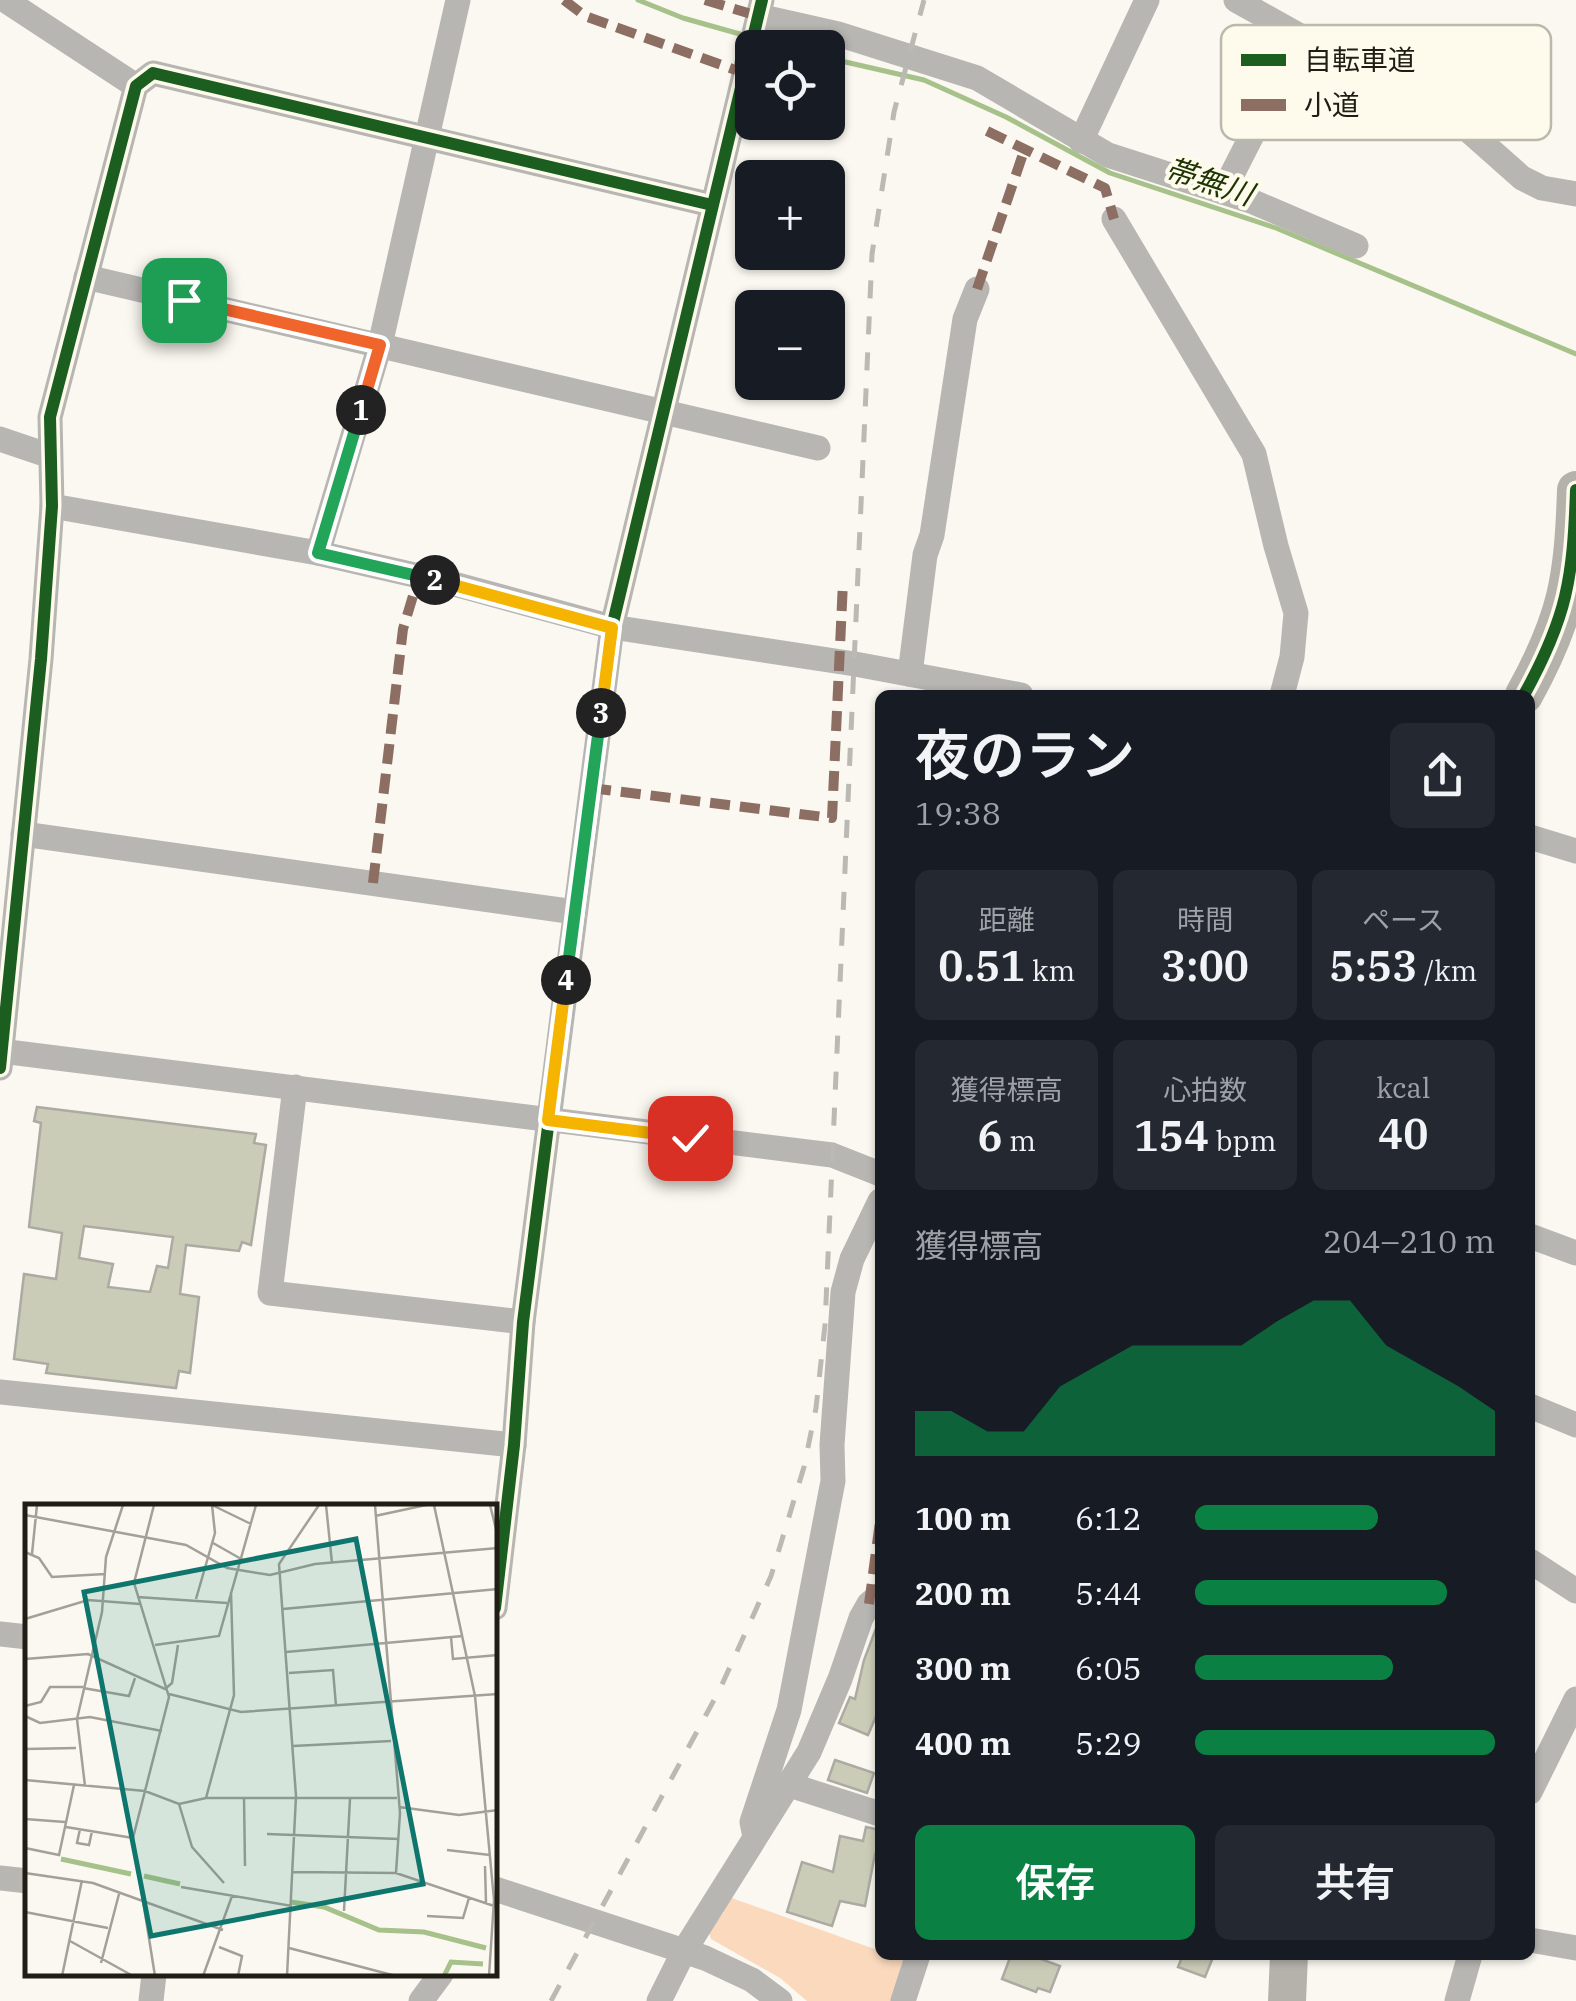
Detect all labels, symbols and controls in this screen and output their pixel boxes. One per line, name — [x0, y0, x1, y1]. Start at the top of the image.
legend — [1221, 25, 1551, 140]
map controls — [735, 30, 845, 400]
button: locate — [735, 30, 845, 140]
text: 自転車道 — [1304, 41, 1416, 78]
text: 小道 — [1304, 86, 1360, 123]
water label: 帯無川 — [1161, 148, 1261, 214]
button: + — [735, 160, 845, 270]
pin — [142, 258, 227, 343]
icon: arrive — [157, 273, 212, 328]
button: − — [735, 290, 845, 400]
pin: 1 — [336, 385, 386, 435]
text: 1 — [353, 391, 369, 428]
pin: 2 — [410, 555, 460, 605]
text: 2 — [427, 561, 443, 598]
pin: 3 — [576, 688, 626, 738]
text: 3 — [593, 694, 609, 731]
text: 夜のラン — [915, 719, 1135, 790]
button: share — [1390, 723, 1495, 828]
text: 19:38 — [915, 792, 1001, 834]
text: 距離 — [979, 901, 1035, 938]
text: 時間 — [1177, 901, 1233, 938]
text: ペース — [1362, 901, 1445, 938]
text: 0.51 — [938, 938, 1026, 993]
text: 3:00 — [1161, 938, 1249, 993]
text: 5:53 — [1329, 938, 1417, 993]
text: km — [1026, 952, 1075, 989]
text: /km — [1417, 952, 1477, 989]
pin: 4 — [541, 955, 591, 1005]
text: 4 — [558, 961, 574, 998]
text: kcal — [1376, 1069, 1430, 1106]
text: 獲得標高 — [951, 1071, 1063, 1108]
text: 心拍数 — [1163, 1071, 1247, 1108]
pin — [648, 1096, 733, 1181]
text: 40 — [1378, 1106, 1429, 1161]
text: 6 — [977, 1108, 1003, 1163]
text: 154 — [1134, 1108, 1209, 1163]
icon: check — [663, 1111, 718, 1166]
text: m — [1003, 1122, 1036, 1159]
text: bpm — [1209, 1122, 1276, 1159]
text: 204–210 m — [1323, 1220, 1495, 1262]
text: 獲得標高 — [915, 1224, 1043, 1266]
text: 100 m — [915, 1497, 1011, 1539]
text: 6:12 — [1075, 1497, 1142, 1539]
inset map — [25, 1504, 498, 1976]
text: 200 m — [915, 1572, 1011, 1614]
text: 5:44 — [1075, 1572, 1142, 1614]
text: 300 m — [915, 1647, 1011, 1689]
text: 6:05 — [1075, 1647, 1142, 1689]
text: 400 m — [915, 1722, 1011, 1764]
text: 5:29 — [1075, 1722, 1142, 1764]
button: 保存 — [915, 1825, 1195, 1940]
button: 共有 — [1215, 1825, 1495, 1940]

